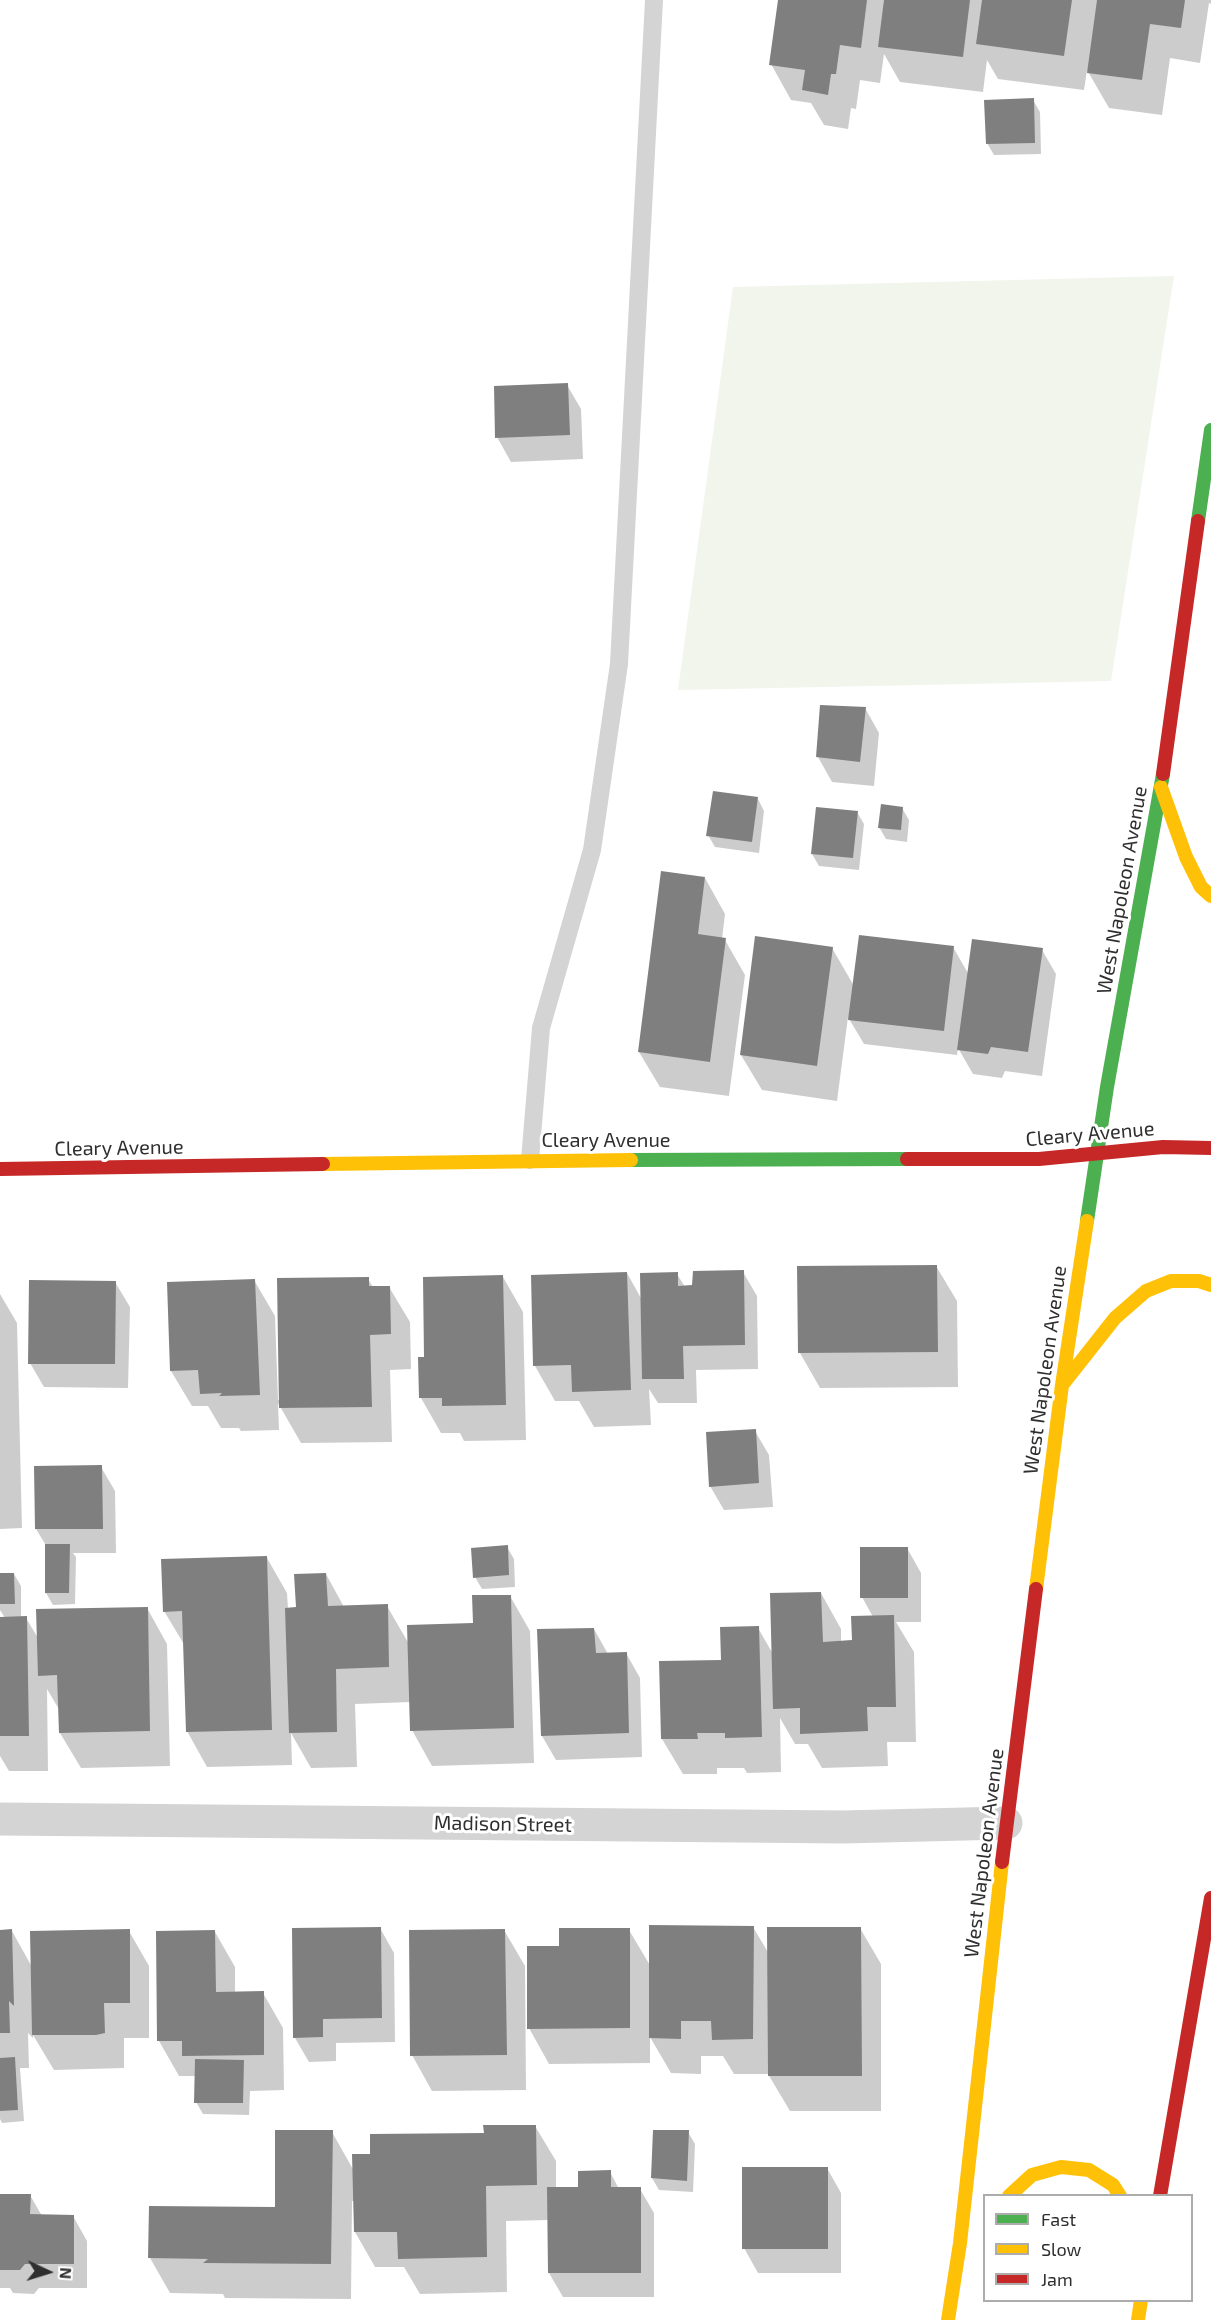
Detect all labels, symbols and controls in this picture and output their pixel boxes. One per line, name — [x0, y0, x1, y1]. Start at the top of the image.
street label: West Napoleon Avenue — [1092, 784, 1152, 996]
street label: Cleary Avenue — [1025, 1116, 1155, 1152]
street label: Cleary Avenue — [541, 1128, 671, 1152]
street label: Cleary Avenue — [54, 1135, 184, 1161]
street label: West Napoleon Avenue — [1018, 1264, 1072, 1476]
street label: West Napoleon Avenue — [959, 1747, 1009, 1959]
street label: Madison Street — [434, 1811, 572, 1837]
legend — [983, 2194, 1193, 2302]
text: Fast — [1041, 2208, 1076, 2230]
text: Slow — [1041, 2238, 1081, 2260]
north arrow — [18, 2242, 78, 2302]
text: N — [57, 2267, 76, 2280]
text: Jam — [1041, 2268, 1073, 2290]

